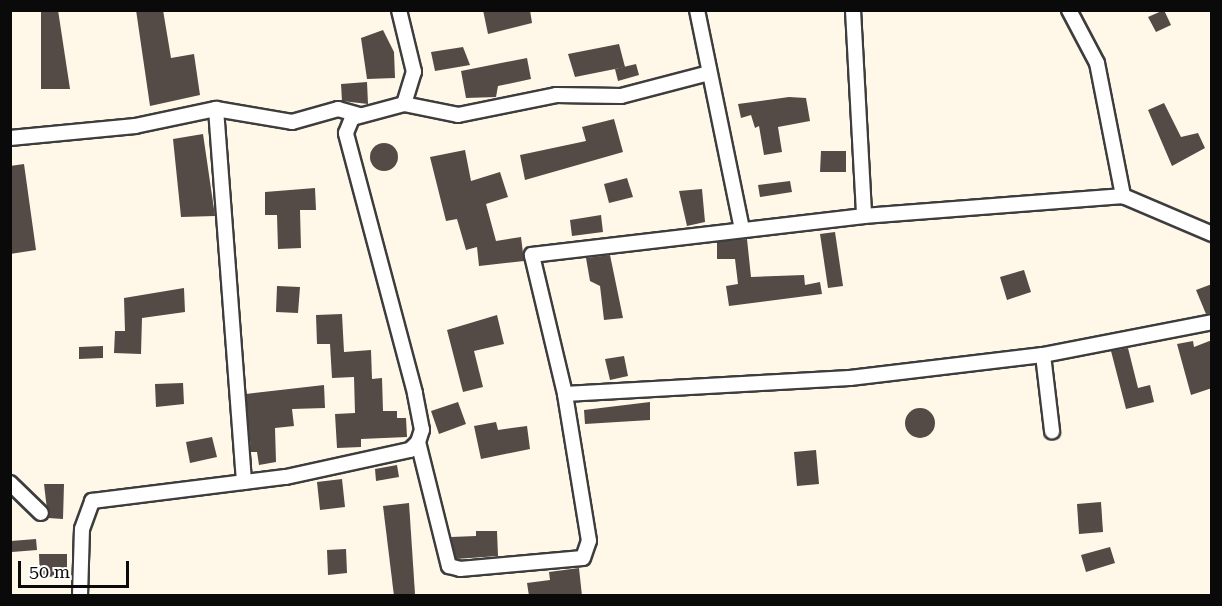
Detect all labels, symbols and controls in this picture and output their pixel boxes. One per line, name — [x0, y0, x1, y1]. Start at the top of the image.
scale bar — [21, 549, 132, 587]
text: 50 m — [29, 561, 70, 582]

